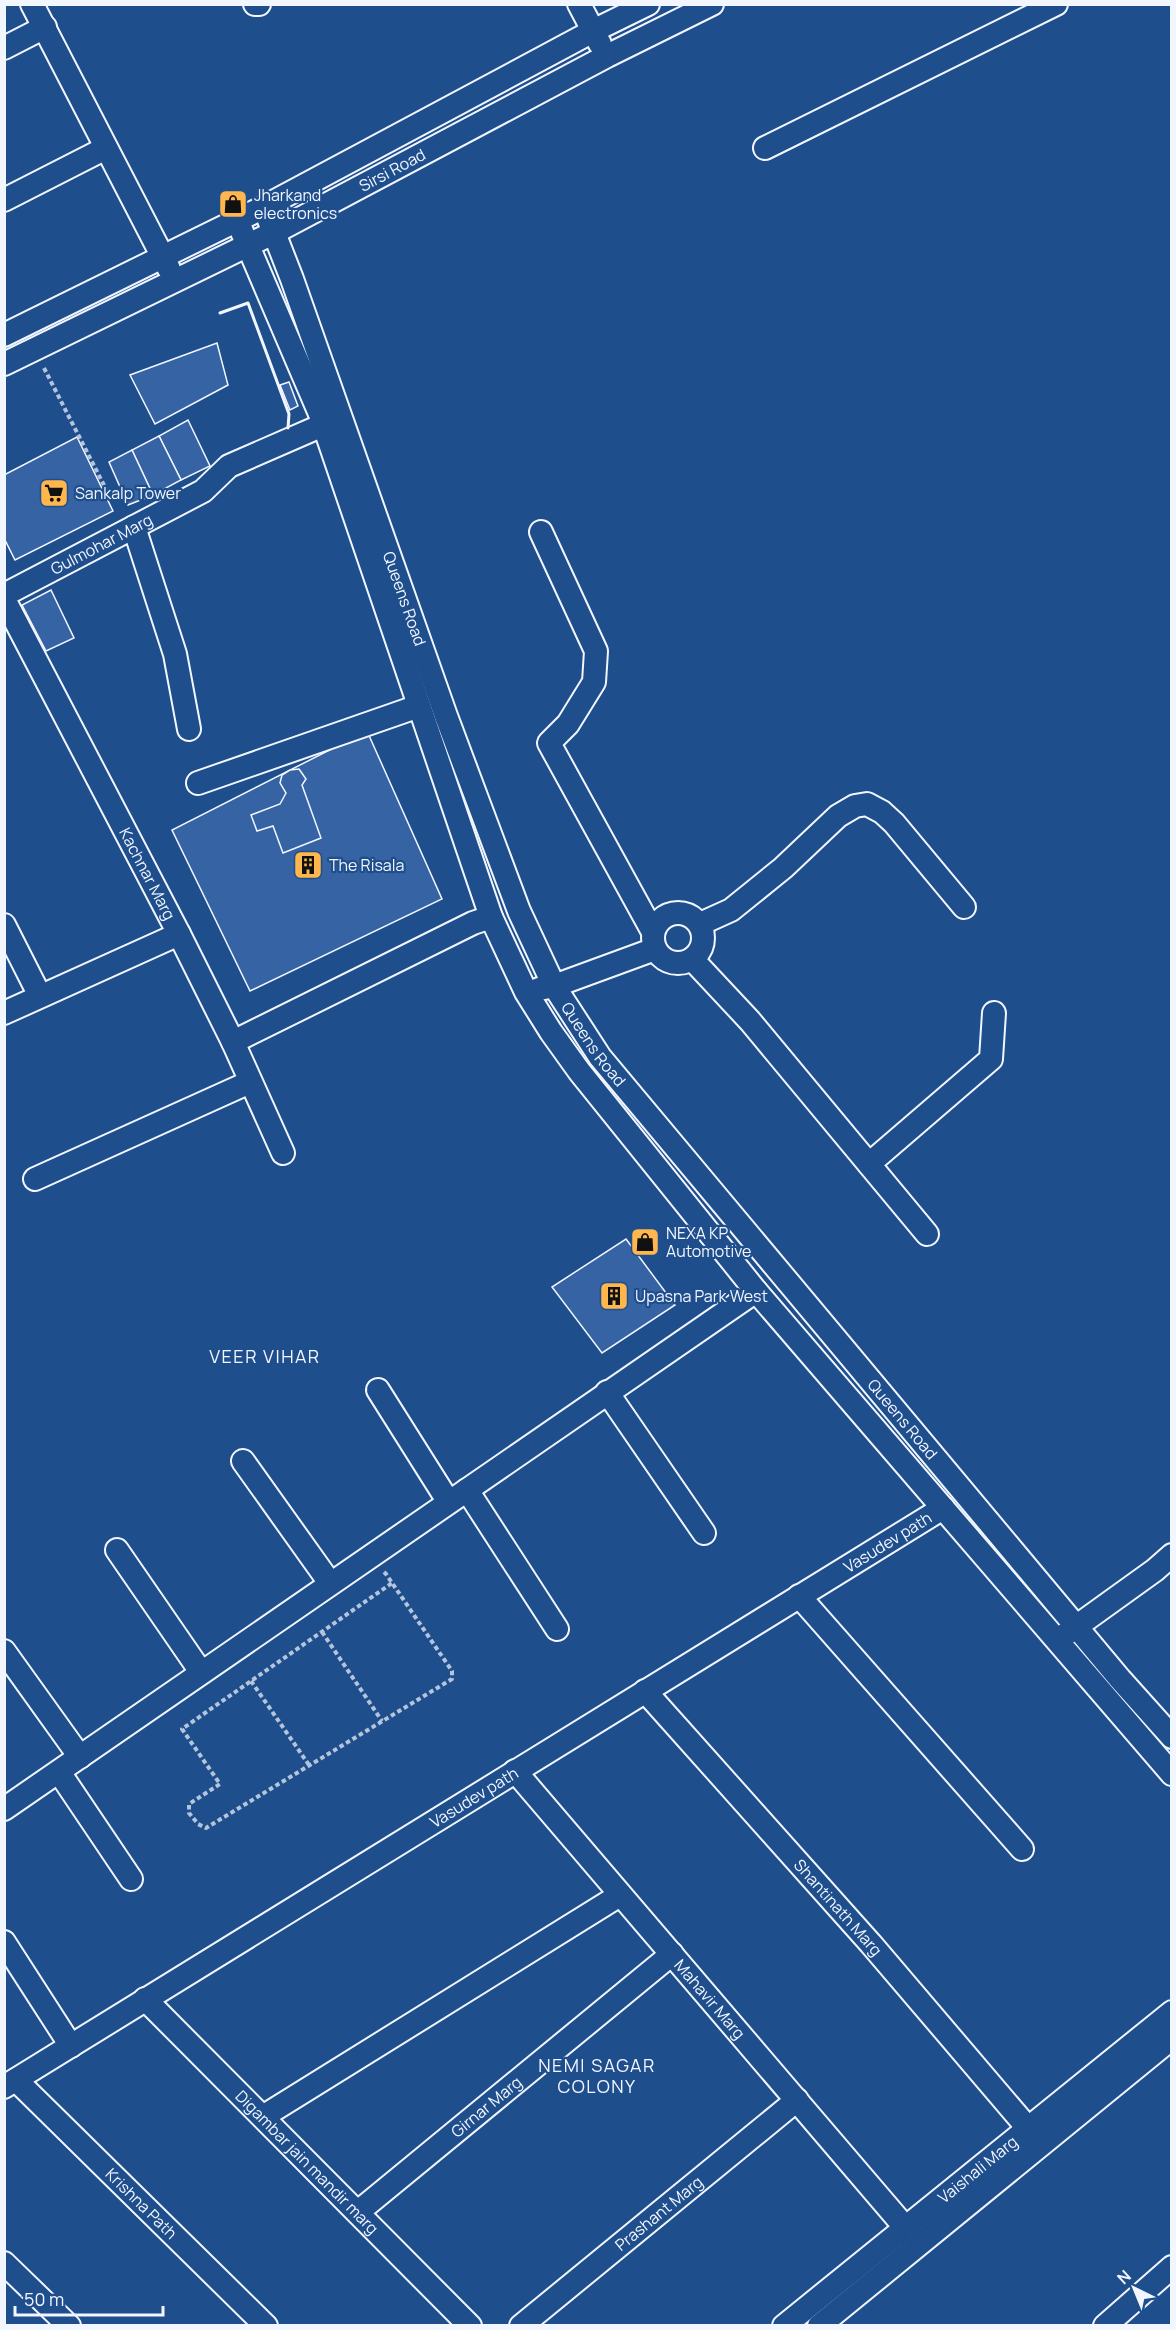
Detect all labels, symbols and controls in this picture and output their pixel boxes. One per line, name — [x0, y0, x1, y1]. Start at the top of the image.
street label: Sirsi Road — [355, 143, 429, 197]
place label: Jharkand electronics — [254, 184, 337, 224]
shop icon: Jharkand electronics — [217, 188, 249, 220]
supermarket icon: Sankalp Tower — [38, 477, 70, 509]
place label: Sankalp Tower — [75, 482, 181, 504]
street label: Gulmohar Marg — [47, 508, 156, 580]
street label: Queens Road — [378, 548, 431, 649]
street label: Kachnar Marg — [114, 824, 181, 924]
building icon: The Risala — [292, 849, 324, 881]
place label: The Risala — [329, 854, 404, 876]
street label: Queens Road — [556, 998, 631, 1091]
place label: NEXA KP Automotive — [666, 1222, 751, 1262]
shop icon: NEXA KP Automotive — [629, 1226, 661, 1258]
building icon: Upasna Park West — [598, 1280, 630, 1312]
place label: Upasna Park West — [635, 1285, 768, 1307]
district label: VEER VIHAR — [209, 1344, 321, 1368]
street label: Queens Road — [863, 1374, 943, 1464]
street label: Vasudev path — [839, 1507, 936, 1578]
street label: Vasudev path — [426, 1762, 522, 1833]
street label: Shantinath Marg — [789, 1854, 887, 1960]
street label: Mahavir Marg — [670, 1954, 750, 2044]
district label: NEMI SAGAR COLONY — [538, 2053, 656, 2098]
street label: Girnar Marg — [446, 2071, 526, 2142]
street label: Digambar jain mandir marg — [231, 2085, 384, 2239]
street label: Vaishali Marg — [933, 2130, 1022, 2208]
street label: Krishna Path — [101, 2163, 182, 2244]
street label: Prashant Marg — [610, 2171, 707, 2256]
north arrow — [1104, 2258, 1164, 2318]
text: N — [1112, 2265, 1135, 2289]
scale bar — [15, 2279, 164, 2317]
text: 50 m — [24, 2287, 64, 2311]

